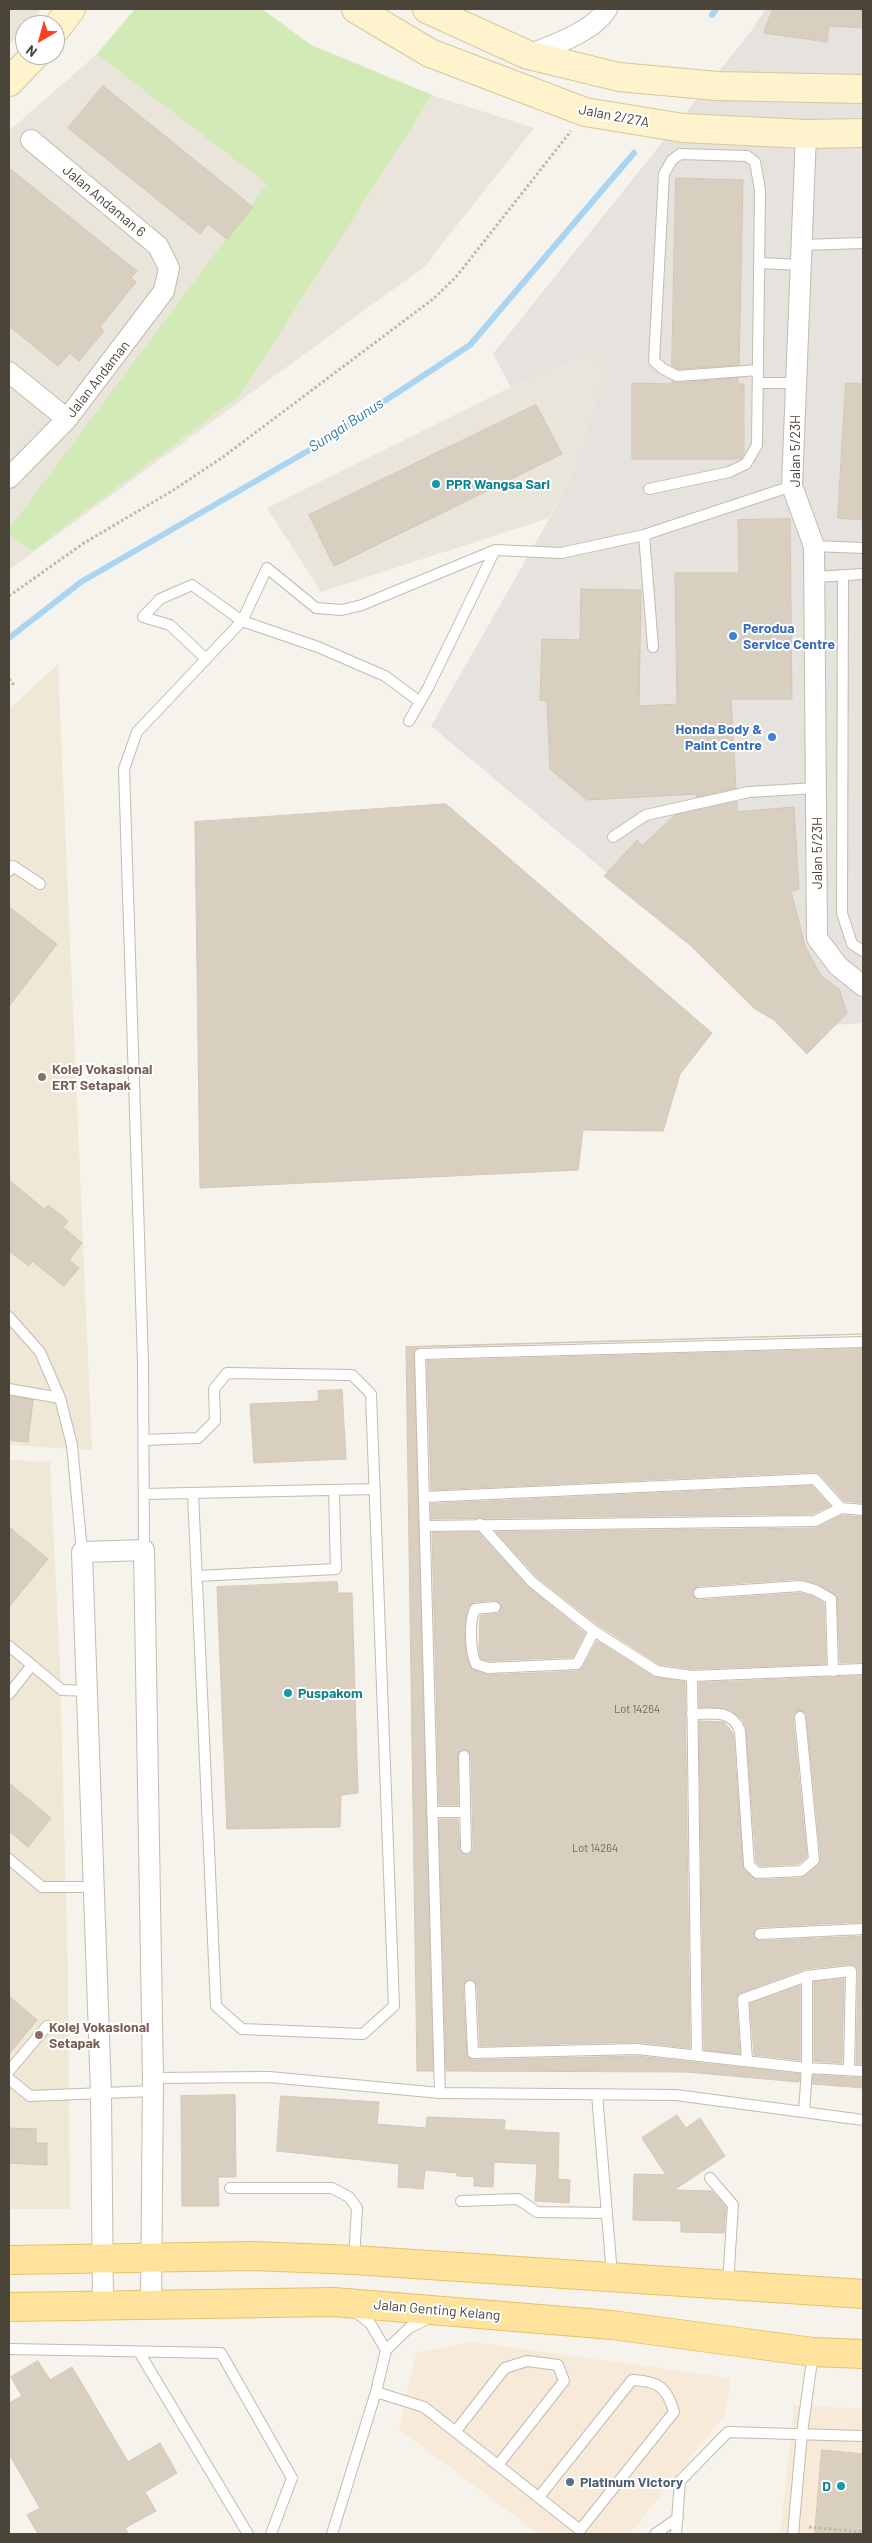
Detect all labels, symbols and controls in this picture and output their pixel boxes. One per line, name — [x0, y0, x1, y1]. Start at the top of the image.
north arrow — [15, 15, 65, 65]
text: N — [22, 42, 40, 61]
street label: Jalan 2/27A — [577, 101, 651, 131]
street label: Jalan Andaman 6 — [59, 161, 149, 241]
street label: Jalan Andaman — [63, 337, 133, 421]
water label: Sungai Bunus — [305, 394, 387, 456]
street label: Jalan 5/23H — [787, 415, 803, 487]
place label: PPR Wangsa Sari — [446, 476, 550, 492]
marker: PPR Wangsa Sari — [430, 478, 442, 490]
place label: Perodua Service Centre — [743, 620, 835, 652]
marker: Perodua Service Centre — [727, 630, 739, 642]
place label: Honda Body & Paint Centre — [676, 721, 762, 754]
marker: Honda Body & Paint Centre — [766, 731, 778, 743]
street label: Jalan 5/23H — [809, 817, 825, 889]
place label: Kolej Vokasional ERT Setapak — [52, 1061, 153, 1094]
marker: Kolej Vokasional ERT Setapak — [36, 1071, 48, 1083]
place label: Puspakom — [298, 1685, 363, 1701]
marker: Puspakom — [282, 1687, 294, 1699]
house number: Lot 14264 — [614, 1702, 660, 1716]
house number: Lot 14264 — [572, 1841, 618, 1855]
place label: Kolej Vokasional Setapak — [49, 2019, 150, 2052]
marker: Kolej Vokasional Setapak — [33, 2029, 45, 2041]
street label: Jalan Genting Kelang — [373, 2296, 501, 2324]
place label: Platinum Victory — [580, 2474, 683, 2490]
marker: Platinum Victory — [564, 2476, 576, 2488]
place label: D — [822, 2478, 831, 2494]
marker: D — [835, 2480, 847, 2492]

